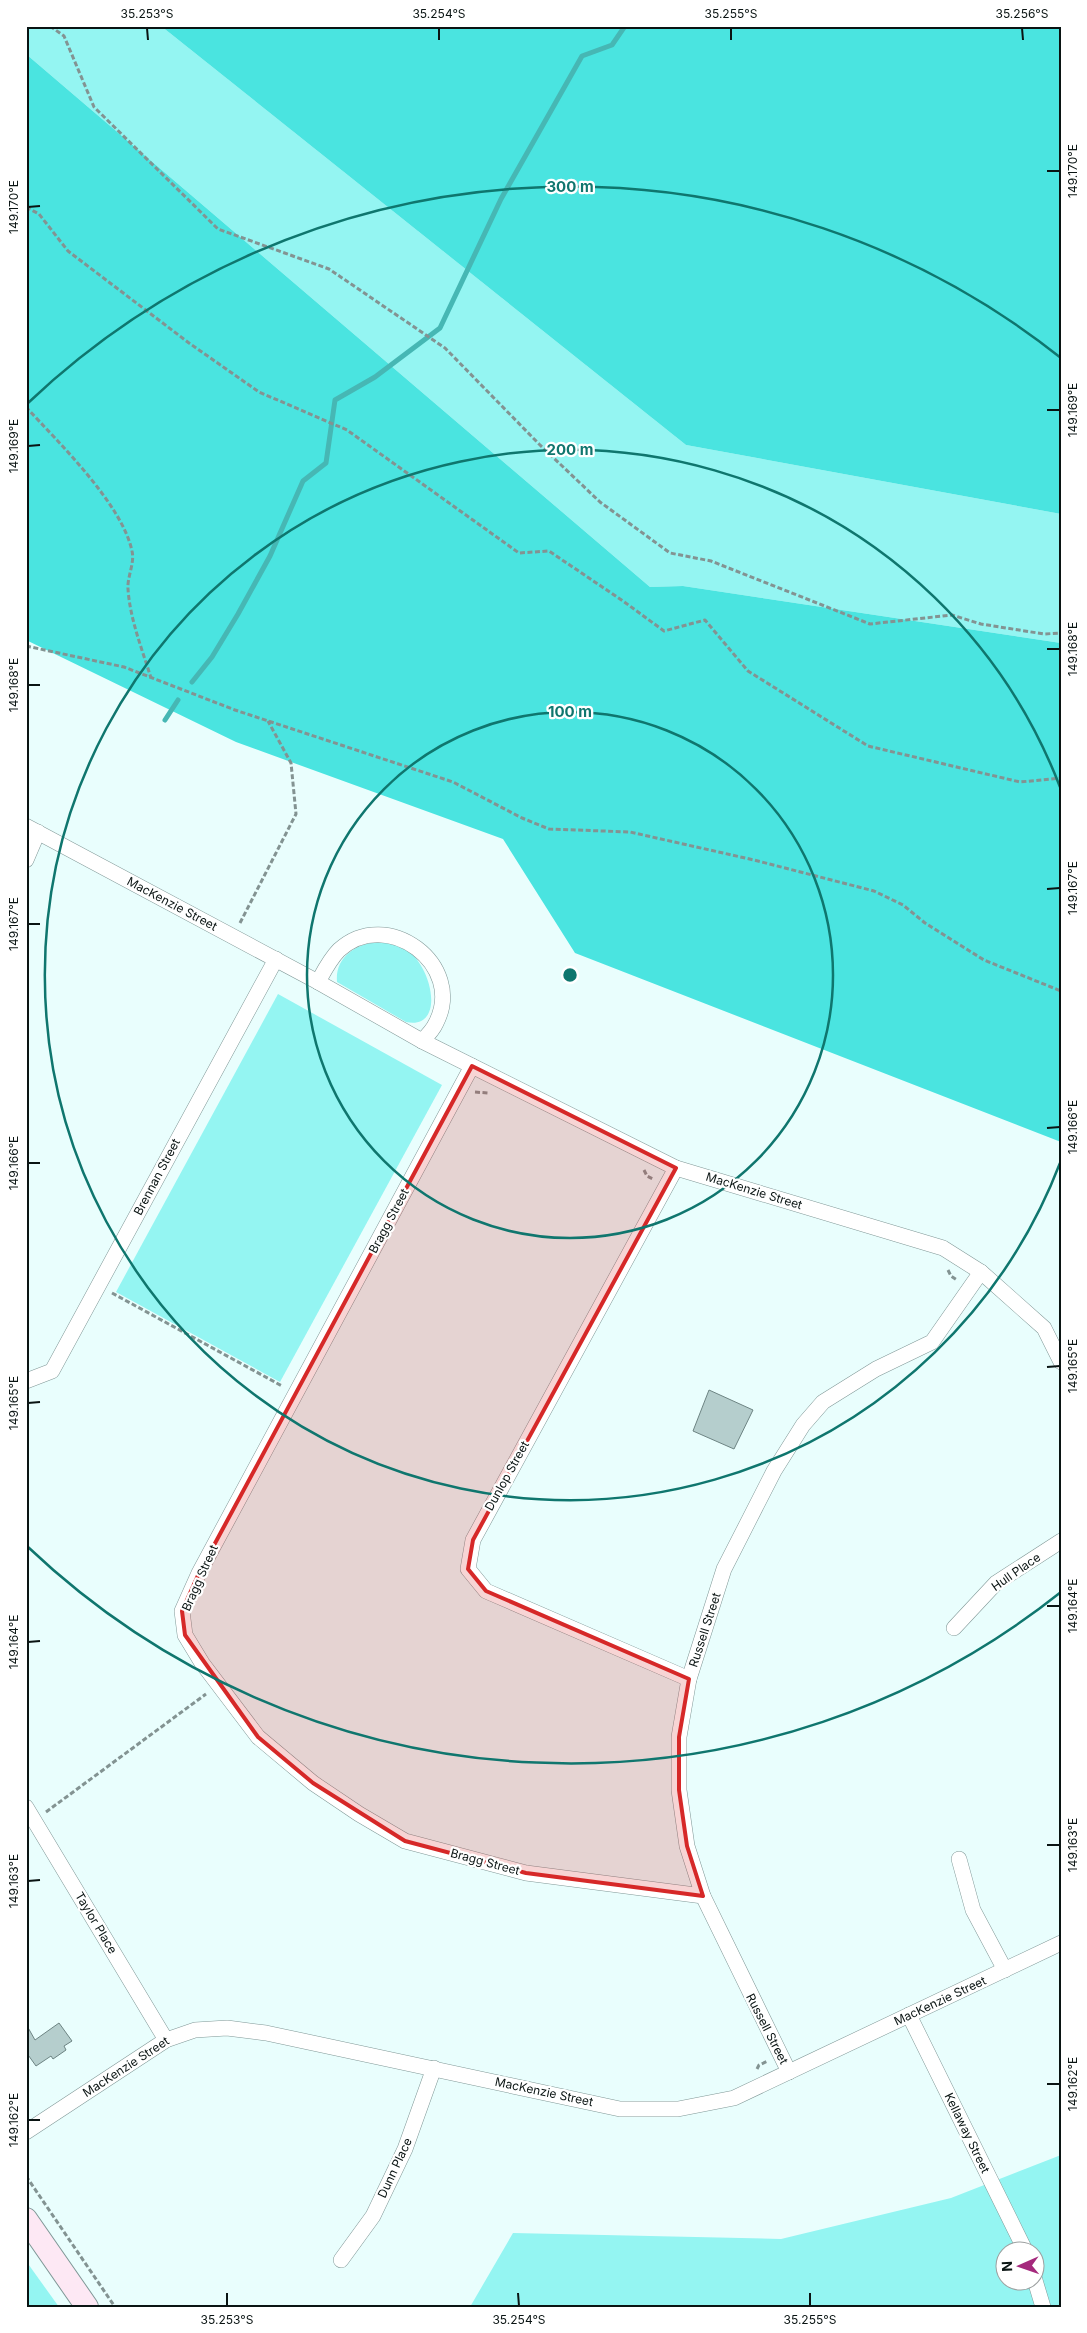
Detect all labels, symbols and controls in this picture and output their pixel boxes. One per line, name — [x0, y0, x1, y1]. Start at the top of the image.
text: 35.253°S — [121, 6, 174, 21]
text: 35.254°S — [412, 6, 466, 21]
text: 35.255°S — [705, 6, 758, 21]
text: 35.256°S — [995, 6, 1049, 21]
text: 149.170°E — [1065, 144, 1080, 198]
text: 300 m — [546, 177, 594, 196]
text: 149.170°E — [6, 180, 21, 234]
text: 149.169°E — [1065, 383, 1080, 437]
text: 149.169°E — [6, 419, 21, 473]
text: 200 m — [547, 440, 593, 459]
text: 149.168°E — [1065, 622, 1080, 676]
text: 149.168°E — [6, 658, 21, 712]
text: 100 m — [548, 702, 592, 721]
text: 149.167°E — [1065, 861, 1080, 915]
street label: MacKenzie Street — [125, 873, 220, 934]
text: 149.167°E — [6, 897, 21, 951]
centre of rings — [561, 966, 579, 984]
text: 149.166°E — [1065, 1100, 1080, 1154]
text: 149.166°E — [6, 1136, 21, 1190]
street label: Brennan Street — [130, 1136, 183, 1218]
street label: MacKenzie Street — [704, 1169, 804, 1212]
street label: Bragg Street — [365, 1186, 412, 1256]
text: 149.165°E — [1065, 1339, 1080, 1393]
text: 149.165°E — [6, 1376, 21, 1430]
street label: Dunlop Street — [481, 1438, 532, 1513]
street label: Bragg Street — [178, 1542, 221, 1613]
street label: Hull Place — [988, 1549, 1043, 1594]
text: 149.164°E — [1065, 1579, 1080, 1633]
street label: Russell Street — [685, 1591, 724, 1669]
text: 149.164°E — [6, 1615, 21, 1669]
text: 149.163°E — [1065, 1818, 1080, 1872]
street label: Bragg Street — [449, 1845, 521, 1878]
text: 149.163°E — [6, 1854, 21, 1908]
street label: Taylor Place — [72, 1889, 121, 1956]
street label: MacKenzie Street — [891, 1973, 988, 2028]
street label: Russell Street — [743, 1991, 792, 2067]
street label: MacKenzie Street — [80, 2033, 172, 2100]
text: 149.162°E — [1065, 2057, 1080, 2111]
street label: MacKenzie Street — [494, 2074, 595, 2109]
street label: Kellaway Street — [942, 2090, 993, 2175]
text: 149.162°E — [6, 2093, 21, 2147]
street label: Dunn Place — [374, 2135, 415, 2200]
north arrow — [994, 2240, 1044, 2290]
text: N — [998, 2261, 1015, 2272]
text: 35.253°S — [201, 2312, 254, 2327]
text: 35.254°S — [492, 2312, 546, 2327]
text: 35.255°S — [784, 2312, 837, 2327]

